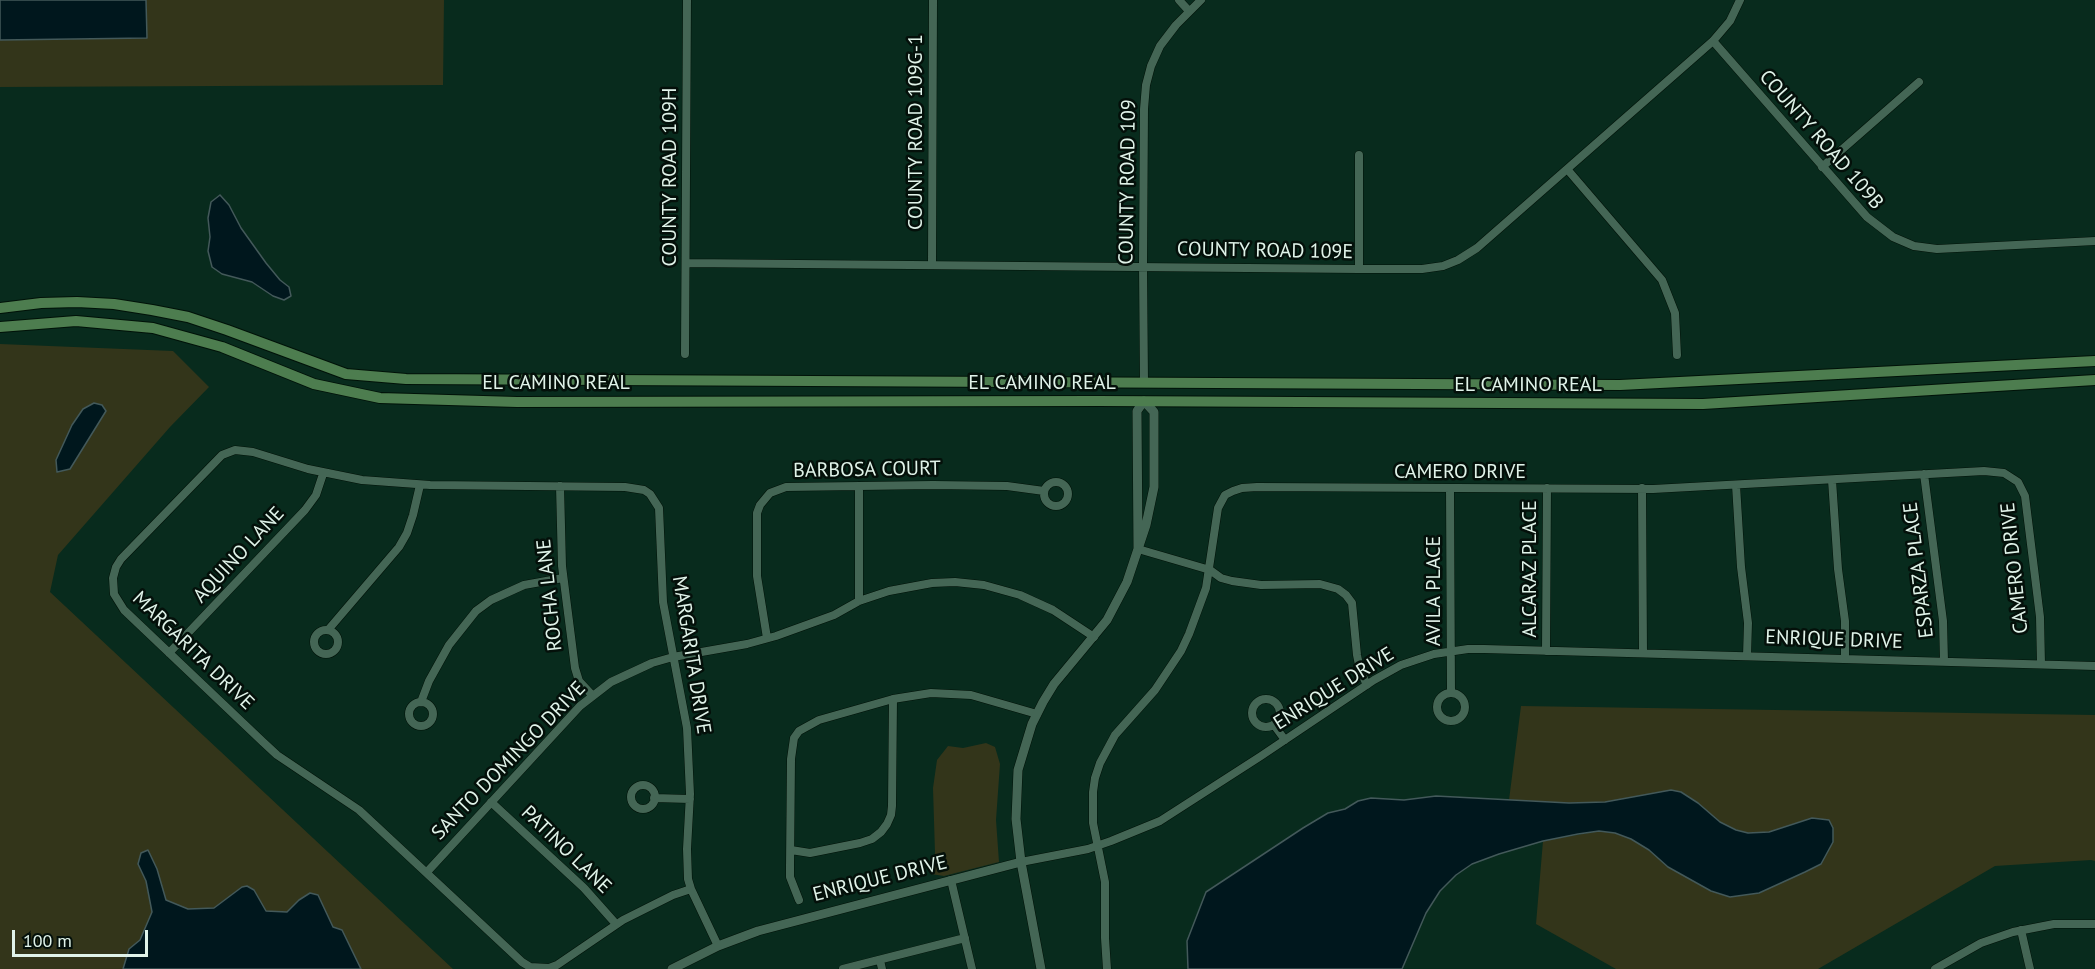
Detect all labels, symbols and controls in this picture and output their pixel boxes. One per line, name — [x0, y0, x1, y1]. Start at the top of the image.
street label: COUNTY ROAD 109G-1 — [904, 34, 928, 230]
street label: COUNTY ROAD 109B — [1754, 65, 1888, 215]
street label: COUNTY ROAD 109H — [658, 88, 682, 266]
street label: COUNTY ROAD 109 — [1115, 99, 1141, 265]
street label: COUNTY ROAD 109E — [1177, 237, 1353, 265]
street label: EL CAMINO REAL — [482, 371, 630, 395]
street label: EL CAMINO REAL — [968, 371, 1116, 395]
street label: EL CAMINO REAL — [1454, 373, 1602, 397]
street label: BARBOSA COURT — [793, 457, 941, 483]
street label: CAMERO DRIVE — [1394, 460, 1526, 484]
street label: ALCARAZ PLACE — [1518, 500, 1542, 638]
street label: ESPARZA PLACE — [1899, 501, 1939, 639]
street label: CAMERO DRIVE — [1996, 501, 2034, 635]
street label: AQUINO LANE — [188, 502, 290, 608]
street label: AVILA PLACE — [1422, 536, 1446, 646]
street label: ROCHA LANE — [532, 538, 568, 652]
street label: MARGARITA DRIVE — [667, 574, 715, 736]
street label: MARGARITA DRIVE — [127, 587, 259, 715]
street label: ENRIQUE DRIVE — [1765, 626, 1903, 654]
street label: ENRIQUE DRIVE — [1269, 642, 1399, 736]
street label: SANTO DOMINGO DRIVE — [427, 677, 591, 845]
street label: PATINO LANE — [516, 801, 616, 899]
street label: ENRIQUE DRIVE — [810, 851, 950, 907]
scale bar — [15, 918, 152, 956]
text: 100 m — [23, 929, 72, 952]

